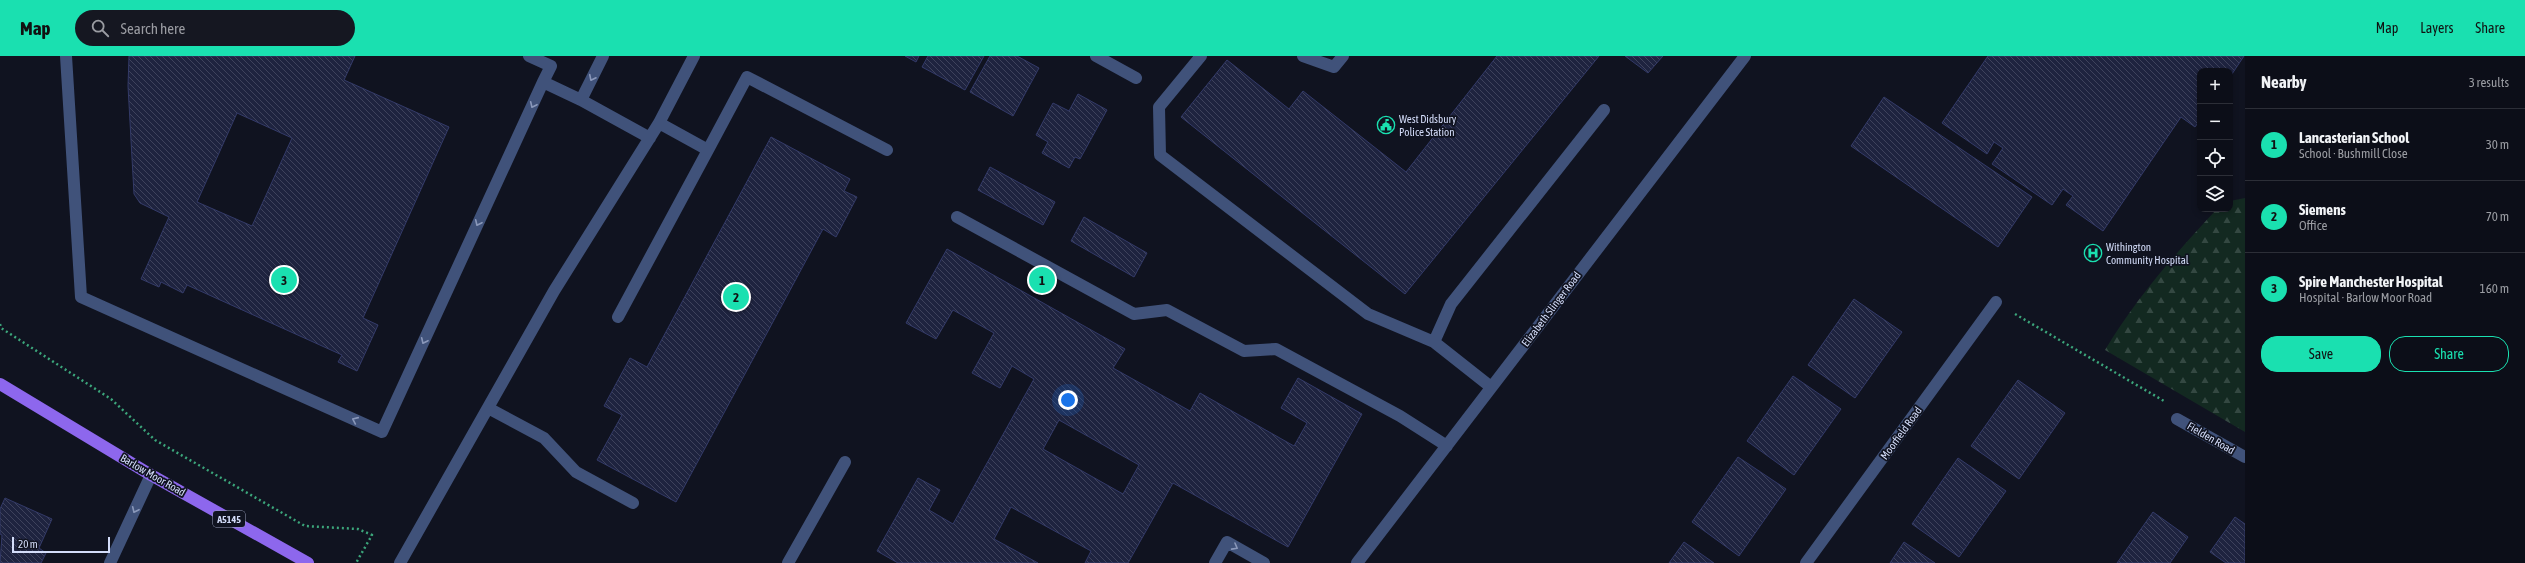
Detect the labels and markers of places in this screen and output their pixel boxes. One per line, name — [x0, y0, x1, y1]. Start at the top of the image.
place label: West Didsbury Police Station — [1399, 113, 1457, 138]
public building icon: West Didsbury Police Station — [1376, 115, 1396, 135]
place label: Withington Community Hospital — [2106, 241, 2189, 266]
hospital icon: Withington Community Hospital — [2083, 243, 2103, 263]
pin: 3 — [271, 265, 297, 295]
pin: 1 — [1029, 265, 1055, 295]
pin: 2 — [723, 282, 749, 312]

